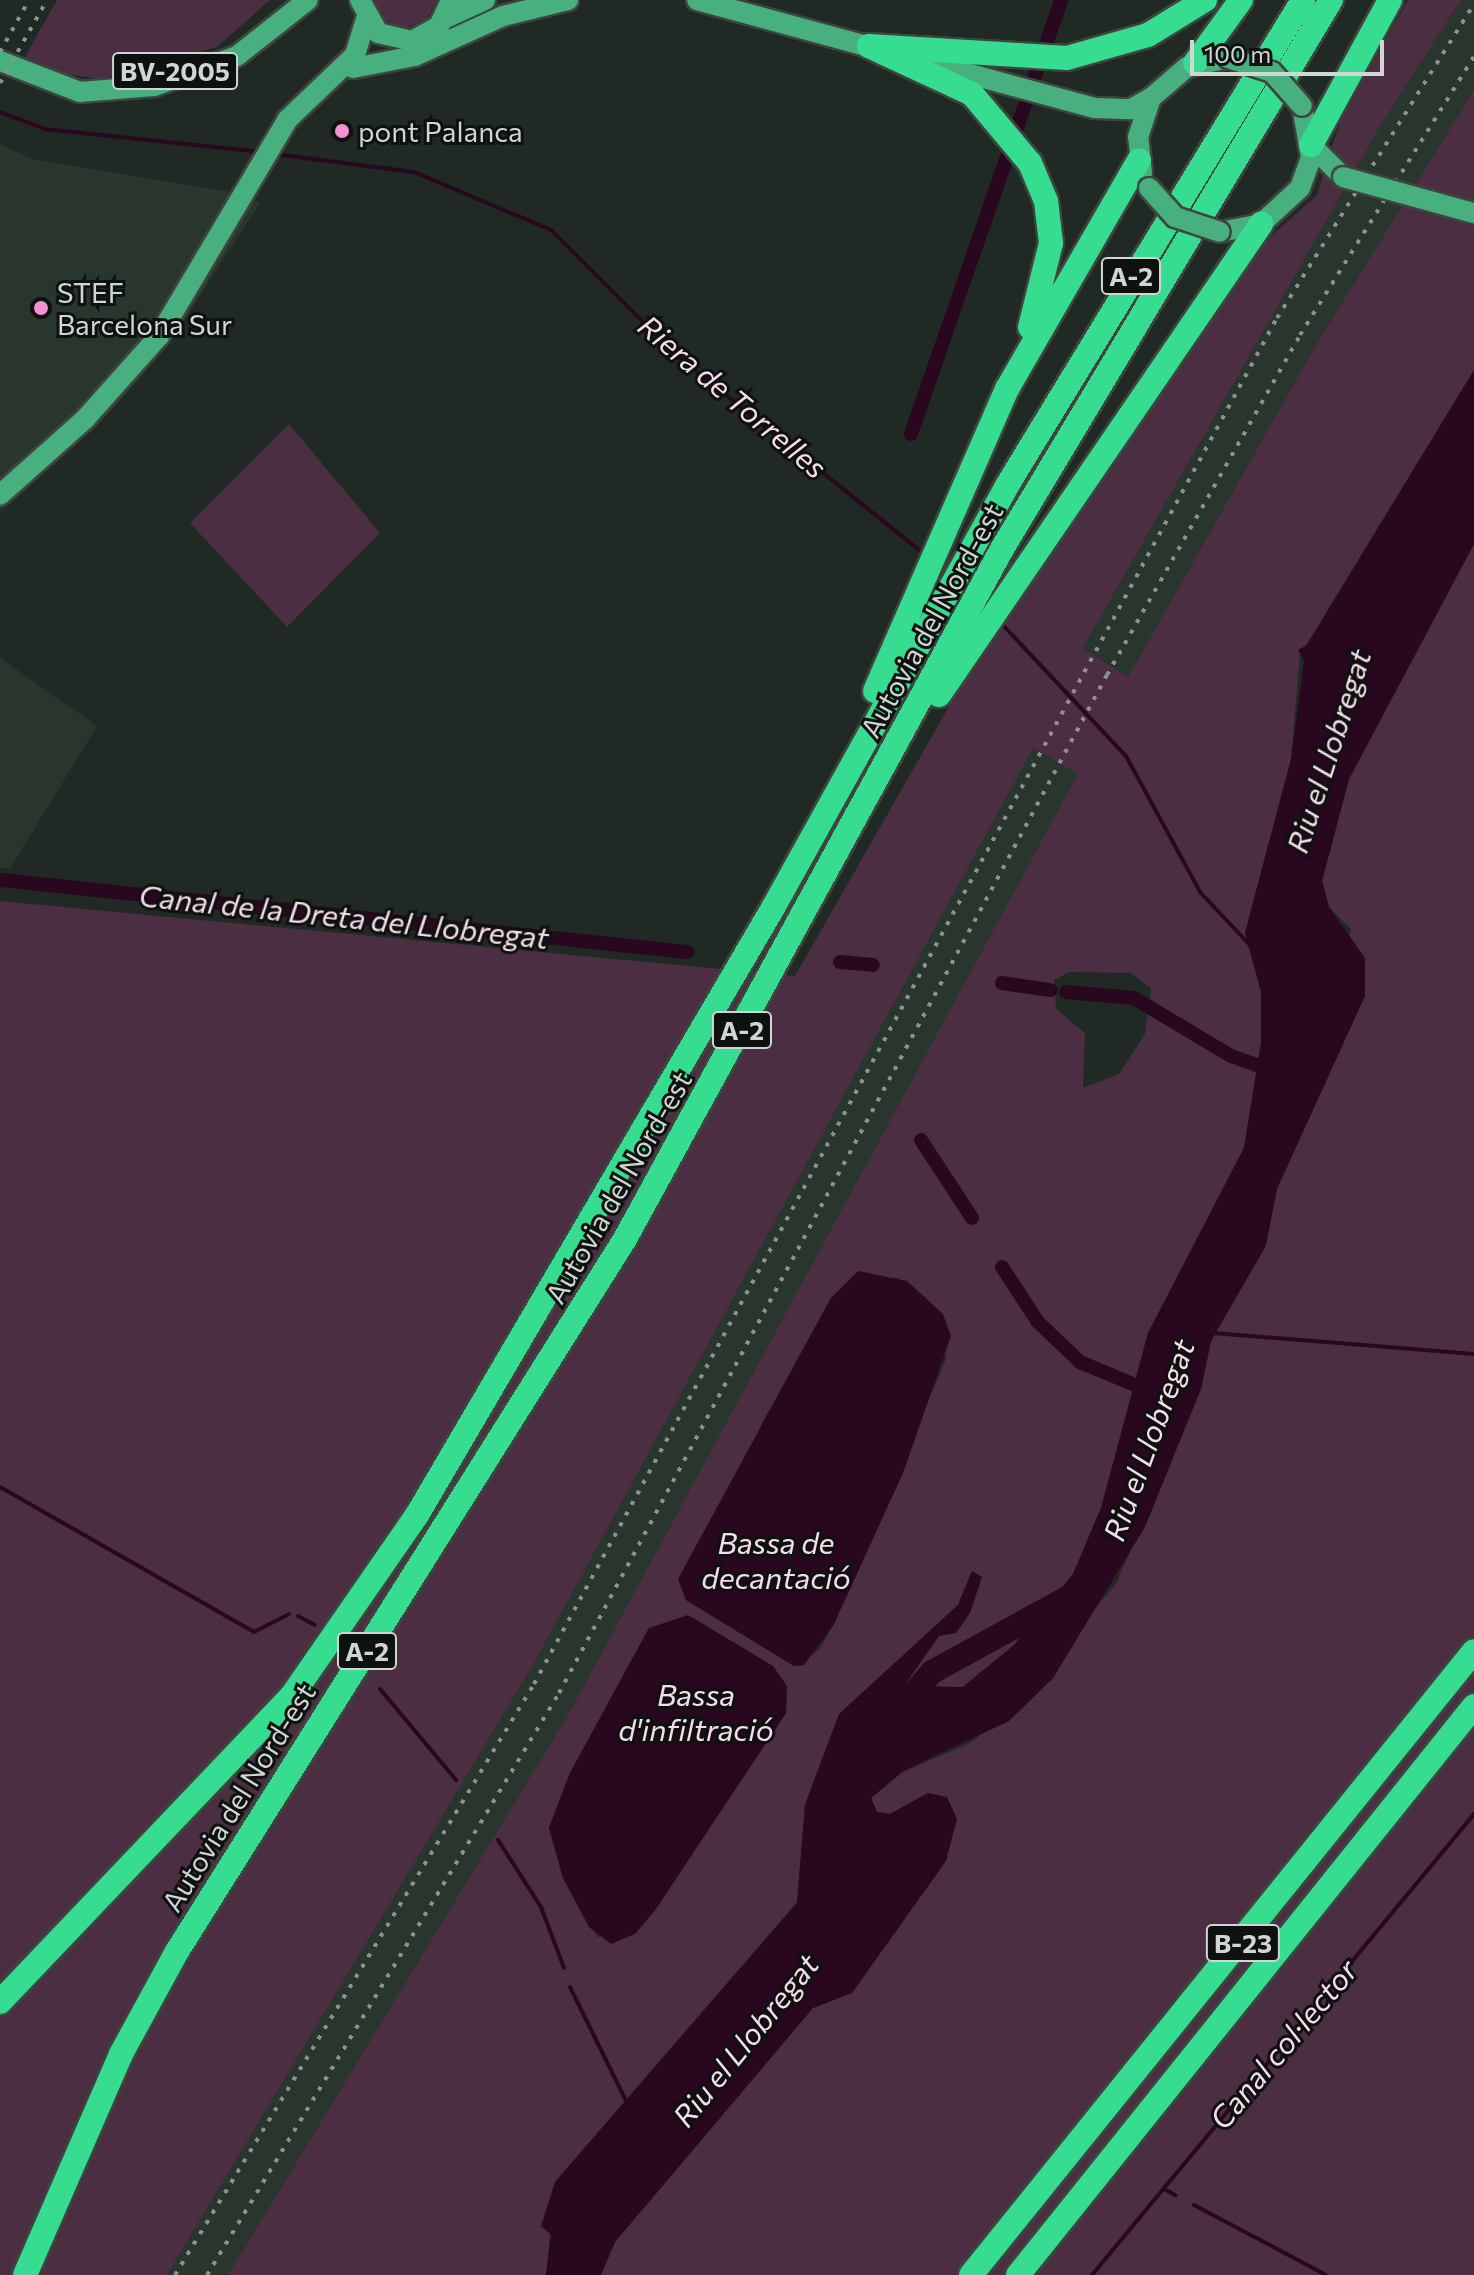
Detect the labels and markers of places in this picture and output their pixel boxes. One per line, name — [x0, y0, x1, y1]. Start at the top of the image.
place label: pont Palanca — [358, 114, 523, 148]
marker: pont Palanca — [333, 122, 351, 140]
place label: STEF Barcelona Sur — [57, 275, 232, 341]
marker: STEF Barcelona Sur — [32, 299, 50, 317]

